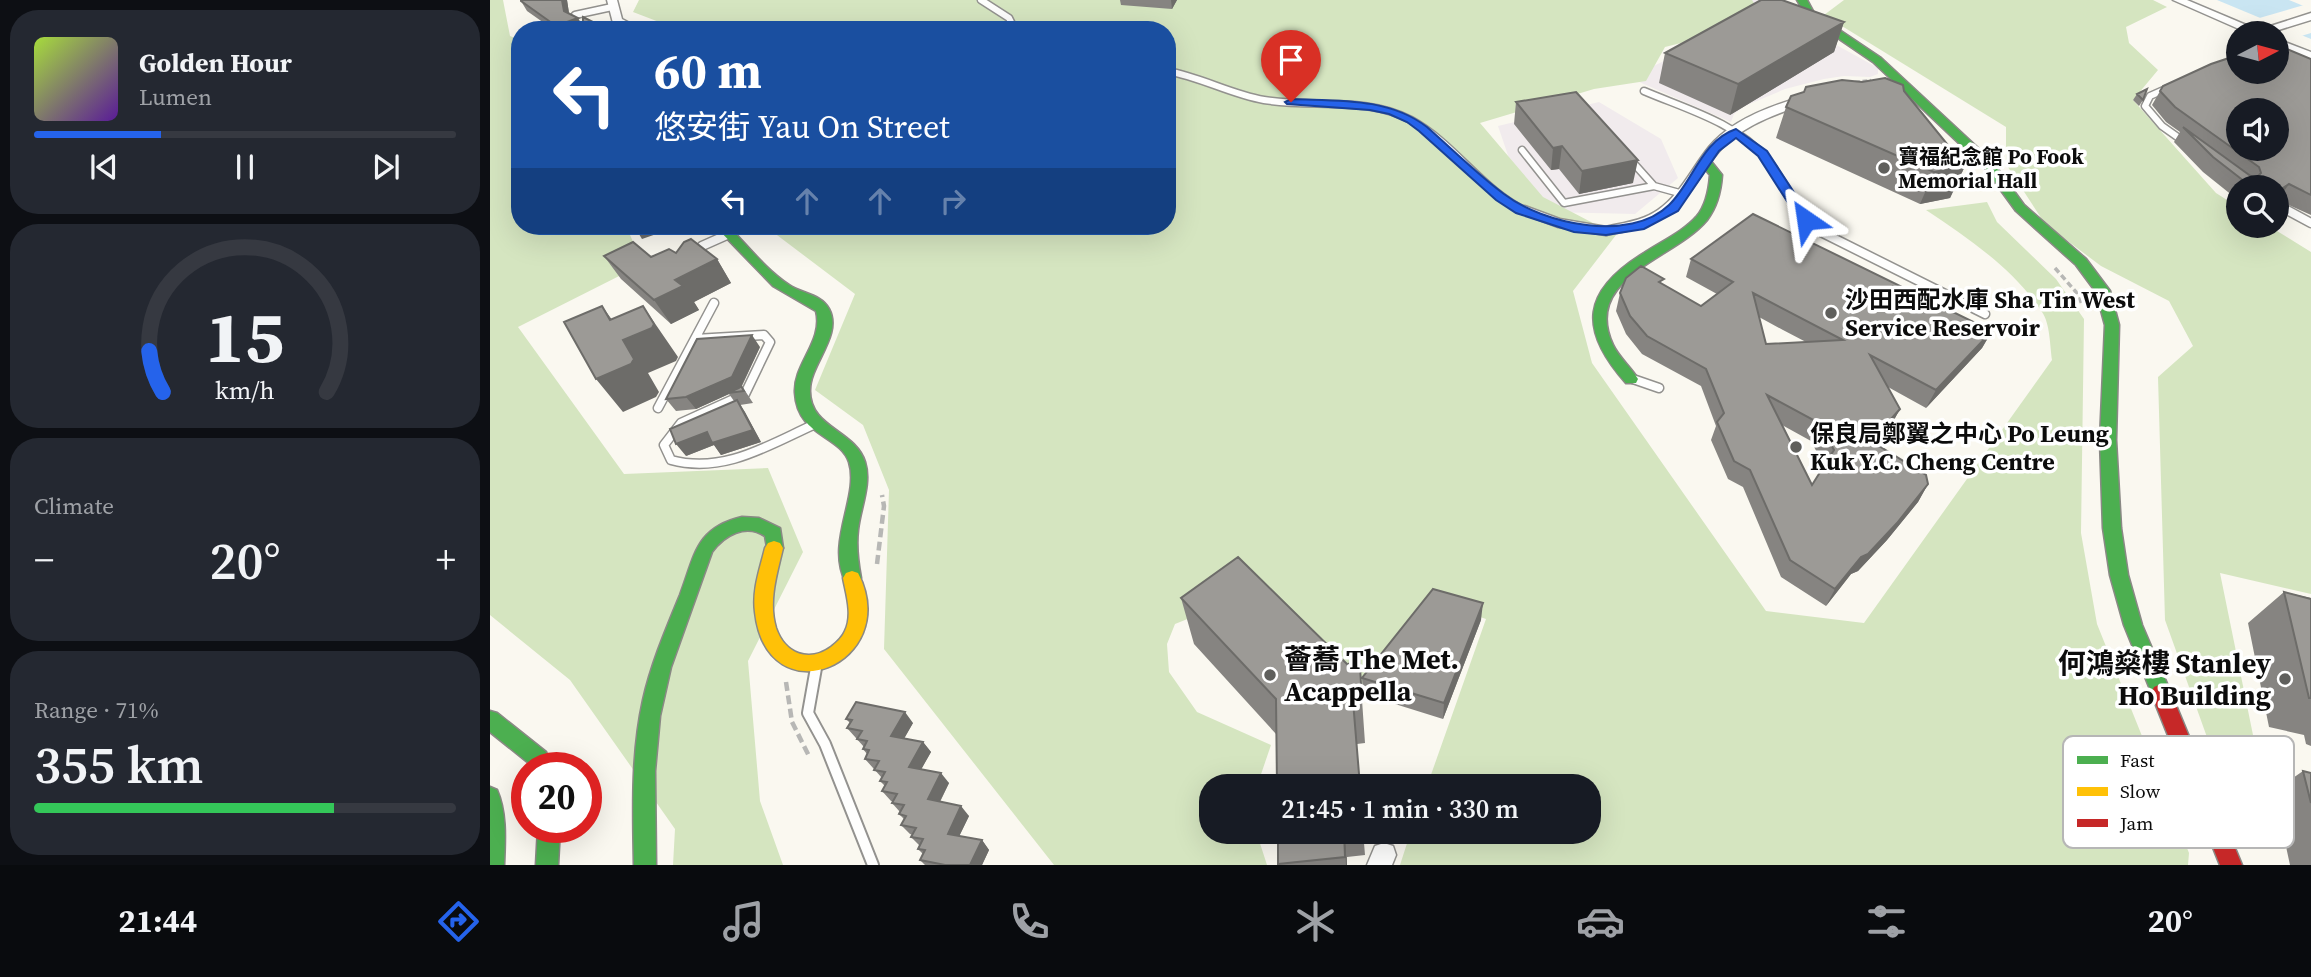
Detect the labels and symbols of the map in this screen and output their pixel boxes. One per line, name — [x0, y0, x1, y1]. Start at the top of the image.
north arrow — [2226, 21, 2289, 84]
pin — [1261, 30, 1321, 102]
place label: 寶福紀念館 Po Fook Memorial Hall — [1898, 142, 2084, 195]
marker: 寶福紀念館 Po Fook Memorial Hall — [1876, 160, 1892, 176]
position arrow — [1769, 183, 1843, 257]
place label: 沙田西配水庫 Sha Tin West Service Reservoir — [1845, 283, 2135, 344]
marker: 沙田西配水庫 Sha Tin West Service Reservoir — [1823, 305, 1839, 321]
place label: 保良局鄭翼之中心 Po Leung Kuk Y.C. Cheng Centre — [1810, 417, 2109, 478]
marker: 保良局鄭翼之中心 Po Leung Kuk Y.C. Cheng Centre — [1788, 439, 1804, 455]
place label: 薈蕎 The Met. Acappella — [1284, 640, 1459, 710]
place label: 何鴻燊樓 Stanley Ho Building — [2058, 644, 2271, 714]
marker: 薈蕎 The Met. Acappella — [1262, 667, 1278, 683]
marker: 何鴻燊樓 Stanley Ho Building — [2277, 671, 2293, 687]
legend — [2063, 736, 2294, 848]
text: Fast — [2120, 747, 2155, 773]
speed limit sign: 20 — [511, 752, 602, 843]
text: Slow — [2120, 778, 2161, 804]
text: Jam — [2119, 810, 2153, 836]

